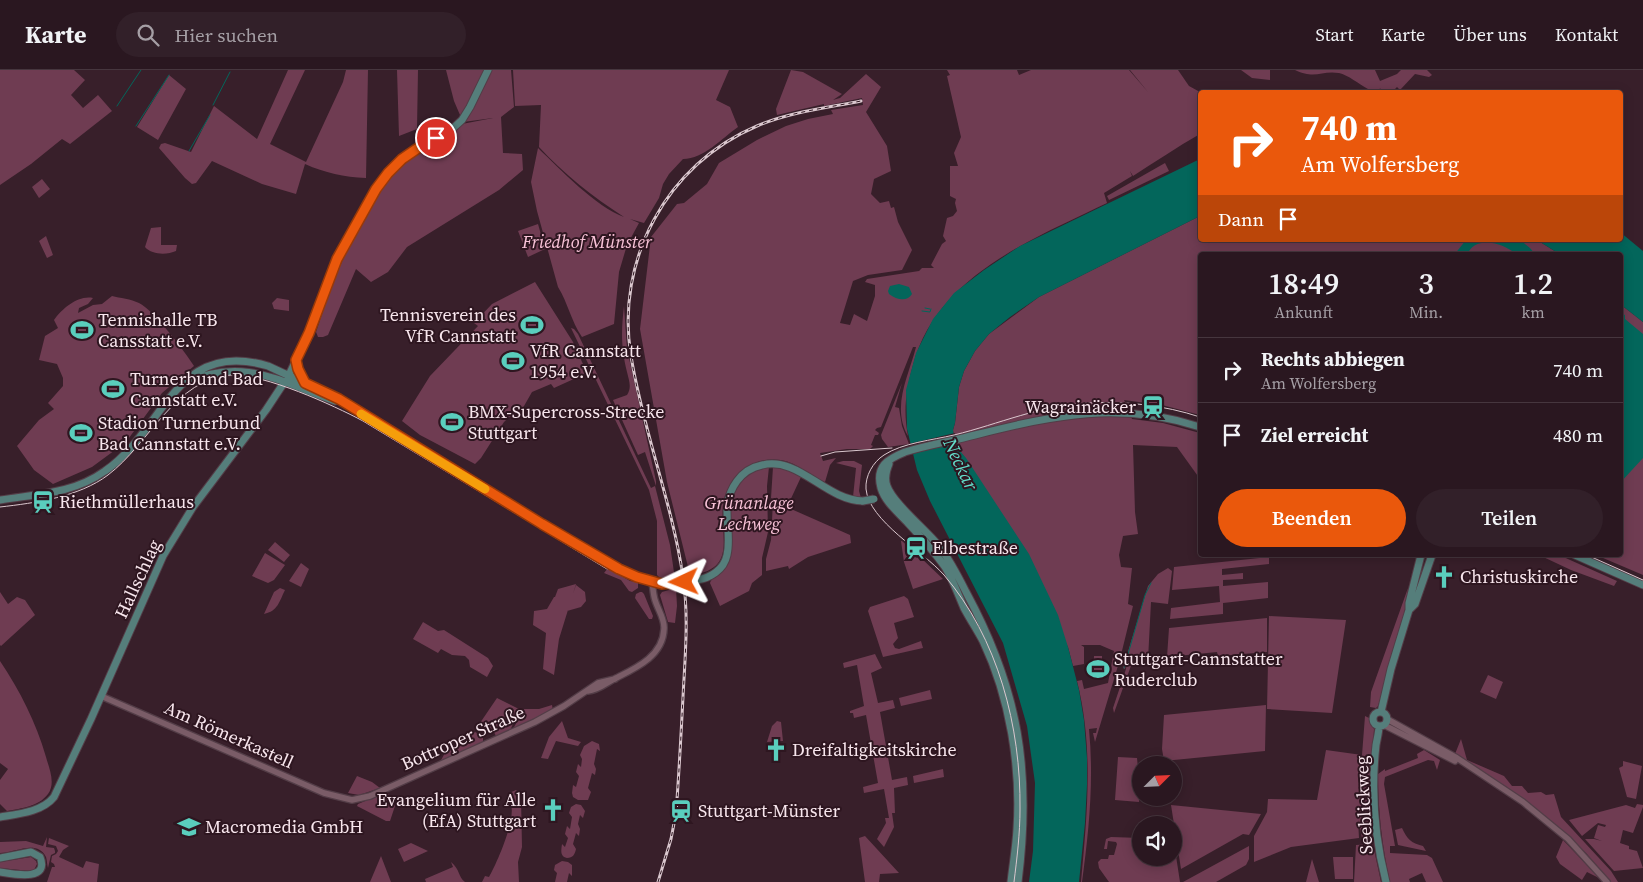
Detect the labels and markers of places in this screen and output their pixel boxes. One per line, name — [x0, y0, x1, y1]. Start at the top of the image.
pin — [415, 117, 457, 159]
place label: Tennisverein des VfR Cannstatt — [380, 302, 516, 348]
place label: Tennishalle TB Cansstatt e.V. — [98, 307, 218, 353]
sports icon: Tennisverein des VfR Cannstatt — [519, 312, 545, 338]
sports icon: Tennishalle TB Cansstatt e.V. — [69, 317, 95, 343]
place label: VfR Cannstatt 1954 e.V. — [530, 338, 641, 384]
sports icon: VfR Cannstatt 1954 e.V. — [500, 348, 526, 374]
place label: Turnerbund Bad Cannstatt e.V. — [130, 366, 263, 412]
sports icon: Turnerbund Bad Cannstatt e.V. — [100, 376, 126, 402]
place label: Wagrainäcker — [1025, 394, 1136, 419]
station icon: Wagrainäcker — [1140, 394, 1166, 420]
place label: BMX-Supercross-Strecke Stuttgart — [468, 399, 664, 445]
sports icon: BMX-Supercross-Strecke Stuttgart — [439, 409, 465, 435]
place label: Stadion Turnerbund Bad Cannstatt e.V. — [98, 410, 260, 456]
sports icon: Stadion Turnerbund Bad Cannstatt e.V. — [68, 420, 94, 446]
station icon: Riethmüllerhaus — [30, 489, 56, 515]
place label: Riethmüllerhaus — [59, 489, 194, 514]
station icon: Elbestraße — [903, 535, 929, 561]
place label: Elbestraße — [932, 535, 1018, 560]
church icon: Christuskirche — [1431, 564, 1457, 590]
place label: Christuskirche — [1460, 564, 1578, 589]
place label: Stuttgart-Cannstatter Ruderclub — [1114, 646, 1283, 692]
sports icon: Stuttgart-Cannstatter Ruderclub — [1085, 656, 1111, 682]
church icon: Dreifaltigkeitskirche — [763, 737, 789, 763]
place label: Dreifaltigkeitskirche — [792, 737, 957, 762]
place label: Evangelium für Alle (EfA) Stuttgart — [377, 787, 536, 833]
church icon: Evangelium für Alle (EfA) Stuttgart — [540, 797, 566, 823]
station icon: Stuttgart-Münster — [668, 798, 694, 824]
place label: Stuttgart-Münster — [698, 798, 841, 823]
school or university icon: Macromedia GmbH — [176, 814, 202, 840]
place label: Macromedia GmbH — [205, 814, 363, 839]

